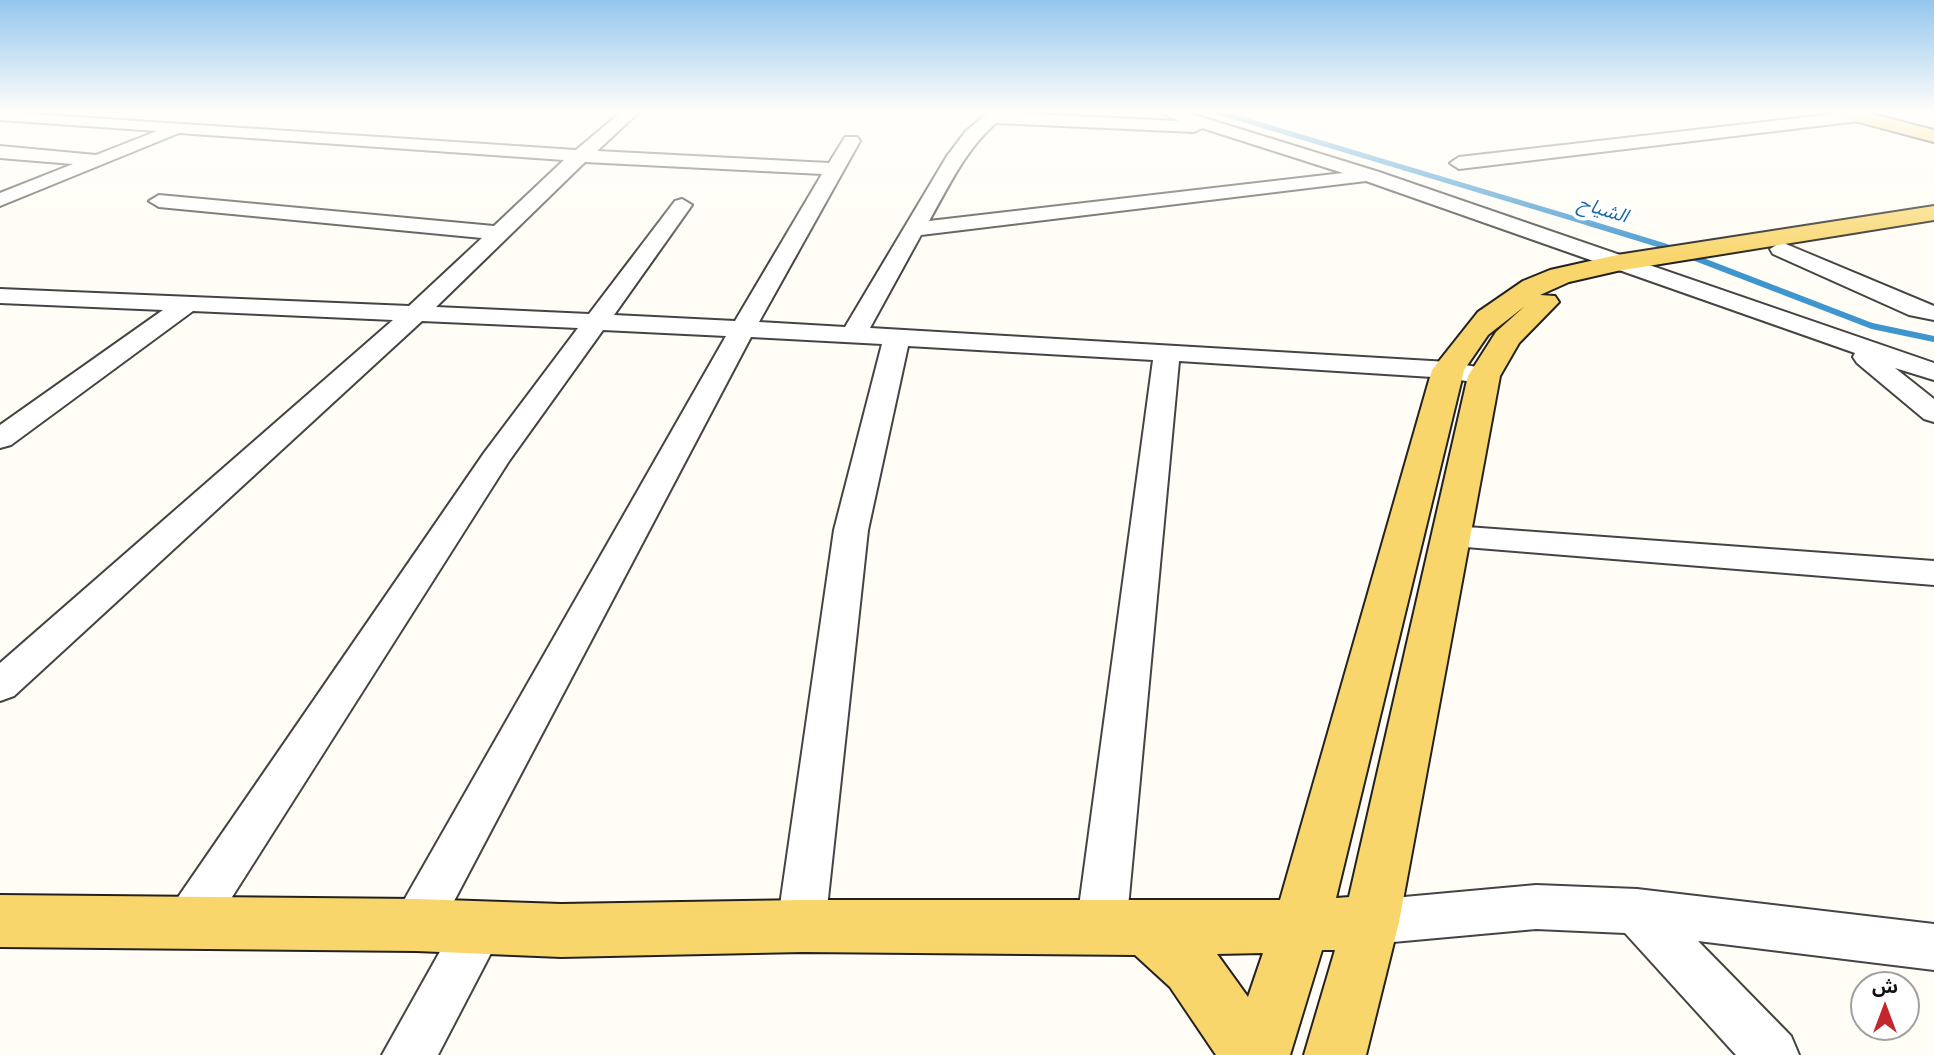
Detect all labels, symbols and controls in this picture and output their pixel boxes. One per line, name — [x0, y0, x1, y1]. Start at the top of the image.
water label: الشياح — [1576, 192, 1630, 228]
north arrow — [1850, 971, 1920, 1041]
text: ش — [1872, 975, 1898, 998]

